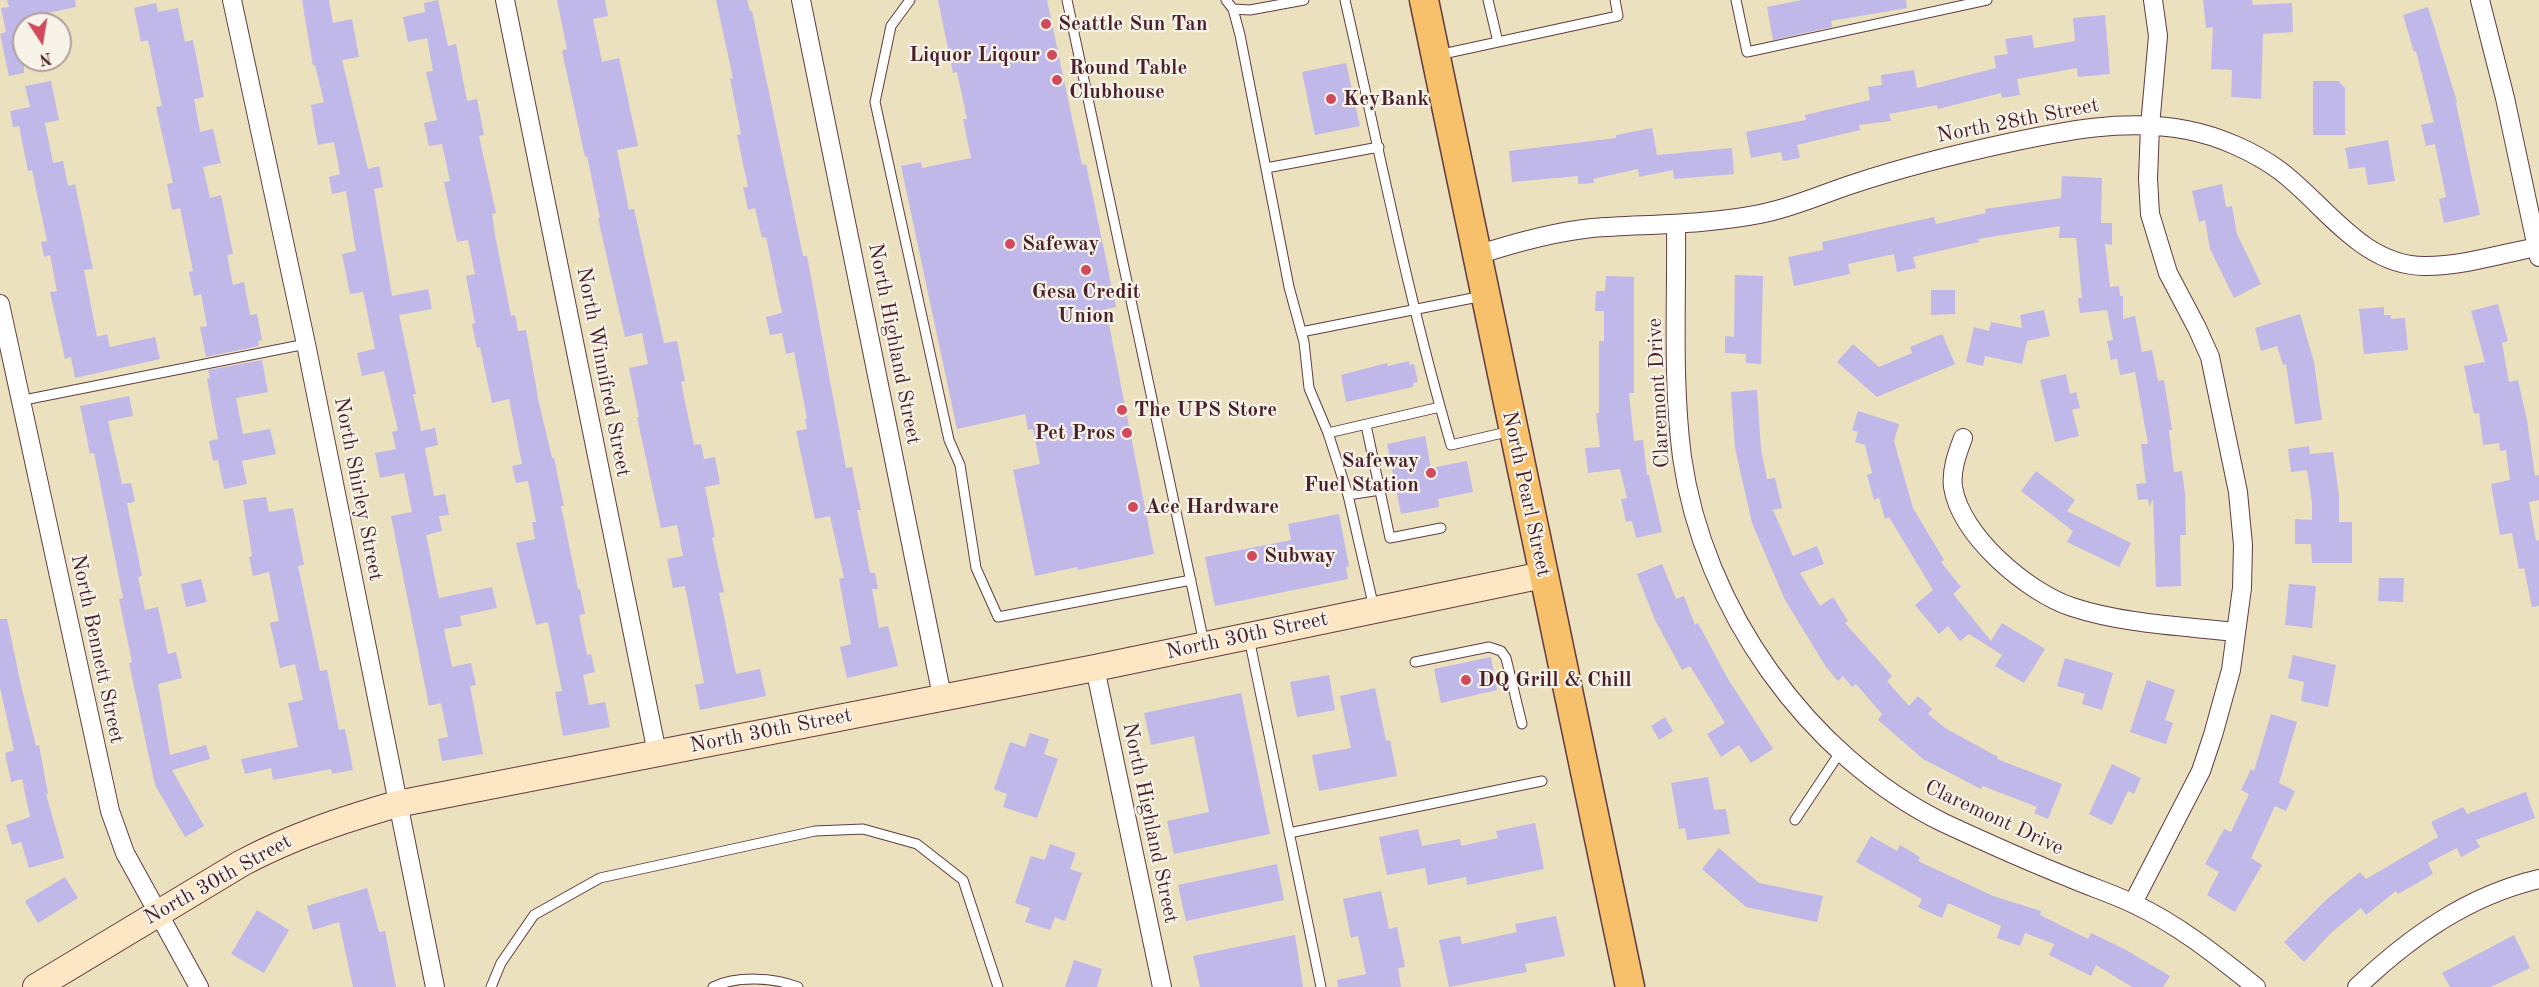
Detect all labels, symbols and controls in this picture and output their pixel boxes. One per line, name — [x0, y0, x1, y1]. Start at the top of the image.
place label: Seattle Sun Tan — [1058, 11, 1208, 37]
north arrow — [12, 12, 72, 72]
marker: Seattle Sun Tan — [1039, 17, 1053, 31]
place label: Liquor Liqour — [909, 42, 1040, 68]
marker: Liquor Liqour — [1045, 48, 1059, 62]
text: N — [38, 49, 53, 67]
place label: Round Table Clubhouse — [1069, 55, 1187, 105]
marker: Round Table Clubhouse — [1050, 73, 1064, 87]
place label: KeyBank — [1343, 86, 1429, 112]
marker: KeyBank — [1324, 92, 1338, 106]
street label: North 28th Street — [1935, 93, 2101, 149]
place label: Safeway — [1022, 231, 1099, 257]
marker: Safeway — [1003, 237, 1017, 251]
street label: North Highland Street — [862, 241, 926, 447]
marker: Gesa Credit Union — [1079, 263, 1093, 277]
street label: North Winnifred Street — [570, 265, 636, 479]
place label: Gesa Credit Union — [1032, 279, 1140, 329]
street label: Claremont Drive — [1642, 317, 1676, 469]
street label: North Shirley Street — [328, 395, 388, 583]
place label: The UPS Store — [1134, 397, 1277, 423]
marker: The UPS Store — [1115, 403, 1129, 417]
street label: North Pearl Street — [1496, 409, 1556, 579]
place label: Pet Pros — [1034, 420, 1115, 446]
marker: Pet Pros — [1120, 426, 1134, 440]
place label: Safeway Fuel Station — [1304, 448, 1419, 498]
marker: Safeway Fuel Station — [1424, 466, 1438, 480]
place label: Ace Hardware — [1145, 494, 1279, 520]
marker: Ace Hardware — [1126, 500, 1140, 514]
place label: Subway — [1264, 543, 1336, 569]
marker: Subway — [1245, 549, 1259, 563]
street label: North Bennett Street — [65, 552, 129, 746]
street label: North 30th Street — [1164, 607, 1330, 665]
place label: DQ Grill & Chill — [1478, 667, 1632, 693]
marker: DQ Grill & Chill — [1459, 673, 1473, 687]
street label: North 30th Street — [688, 703, 854, 759]
street label: North Highland Street — [1116, 720, 1184, 926]
street label: Claremont Drive — [1920, 775, 2068, 861]
street label: North 30th Street — [140, 829, 296, 931]

